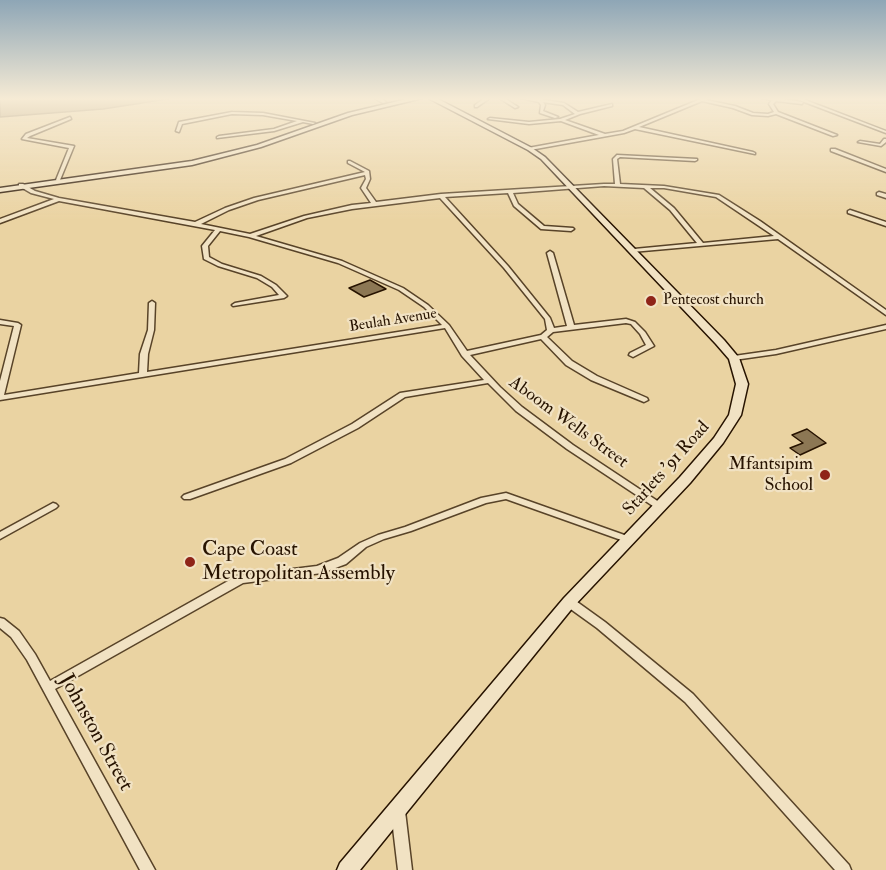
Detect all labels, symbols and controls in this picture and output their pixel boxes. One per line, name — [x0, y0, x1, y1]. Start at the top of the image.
place label: Pentecost church — [663, 292, 764, 310]
marker: Pentecost church — [644, 294, 658, 308]
street label: Beulah Avenue — [348, 305, 438, 337]
street label: Aboom Wells Street — [504, 372, 632, 474]
street label: Starlets '91 Road — [619, 417, 715, 521]
place label: Mfantsipim School — [729, 454, 813, 496]
marker: Mfantsipim School — [818, 468, 832, 482]
place label: Cape Coast Metropolitan Assembly — [202, 537, 395, 587]
marker: Cape Coast Metropolitan Assembly — [183, 555, 197, 569]
street label: Johnston Street — [53, 670, 137, 796]

